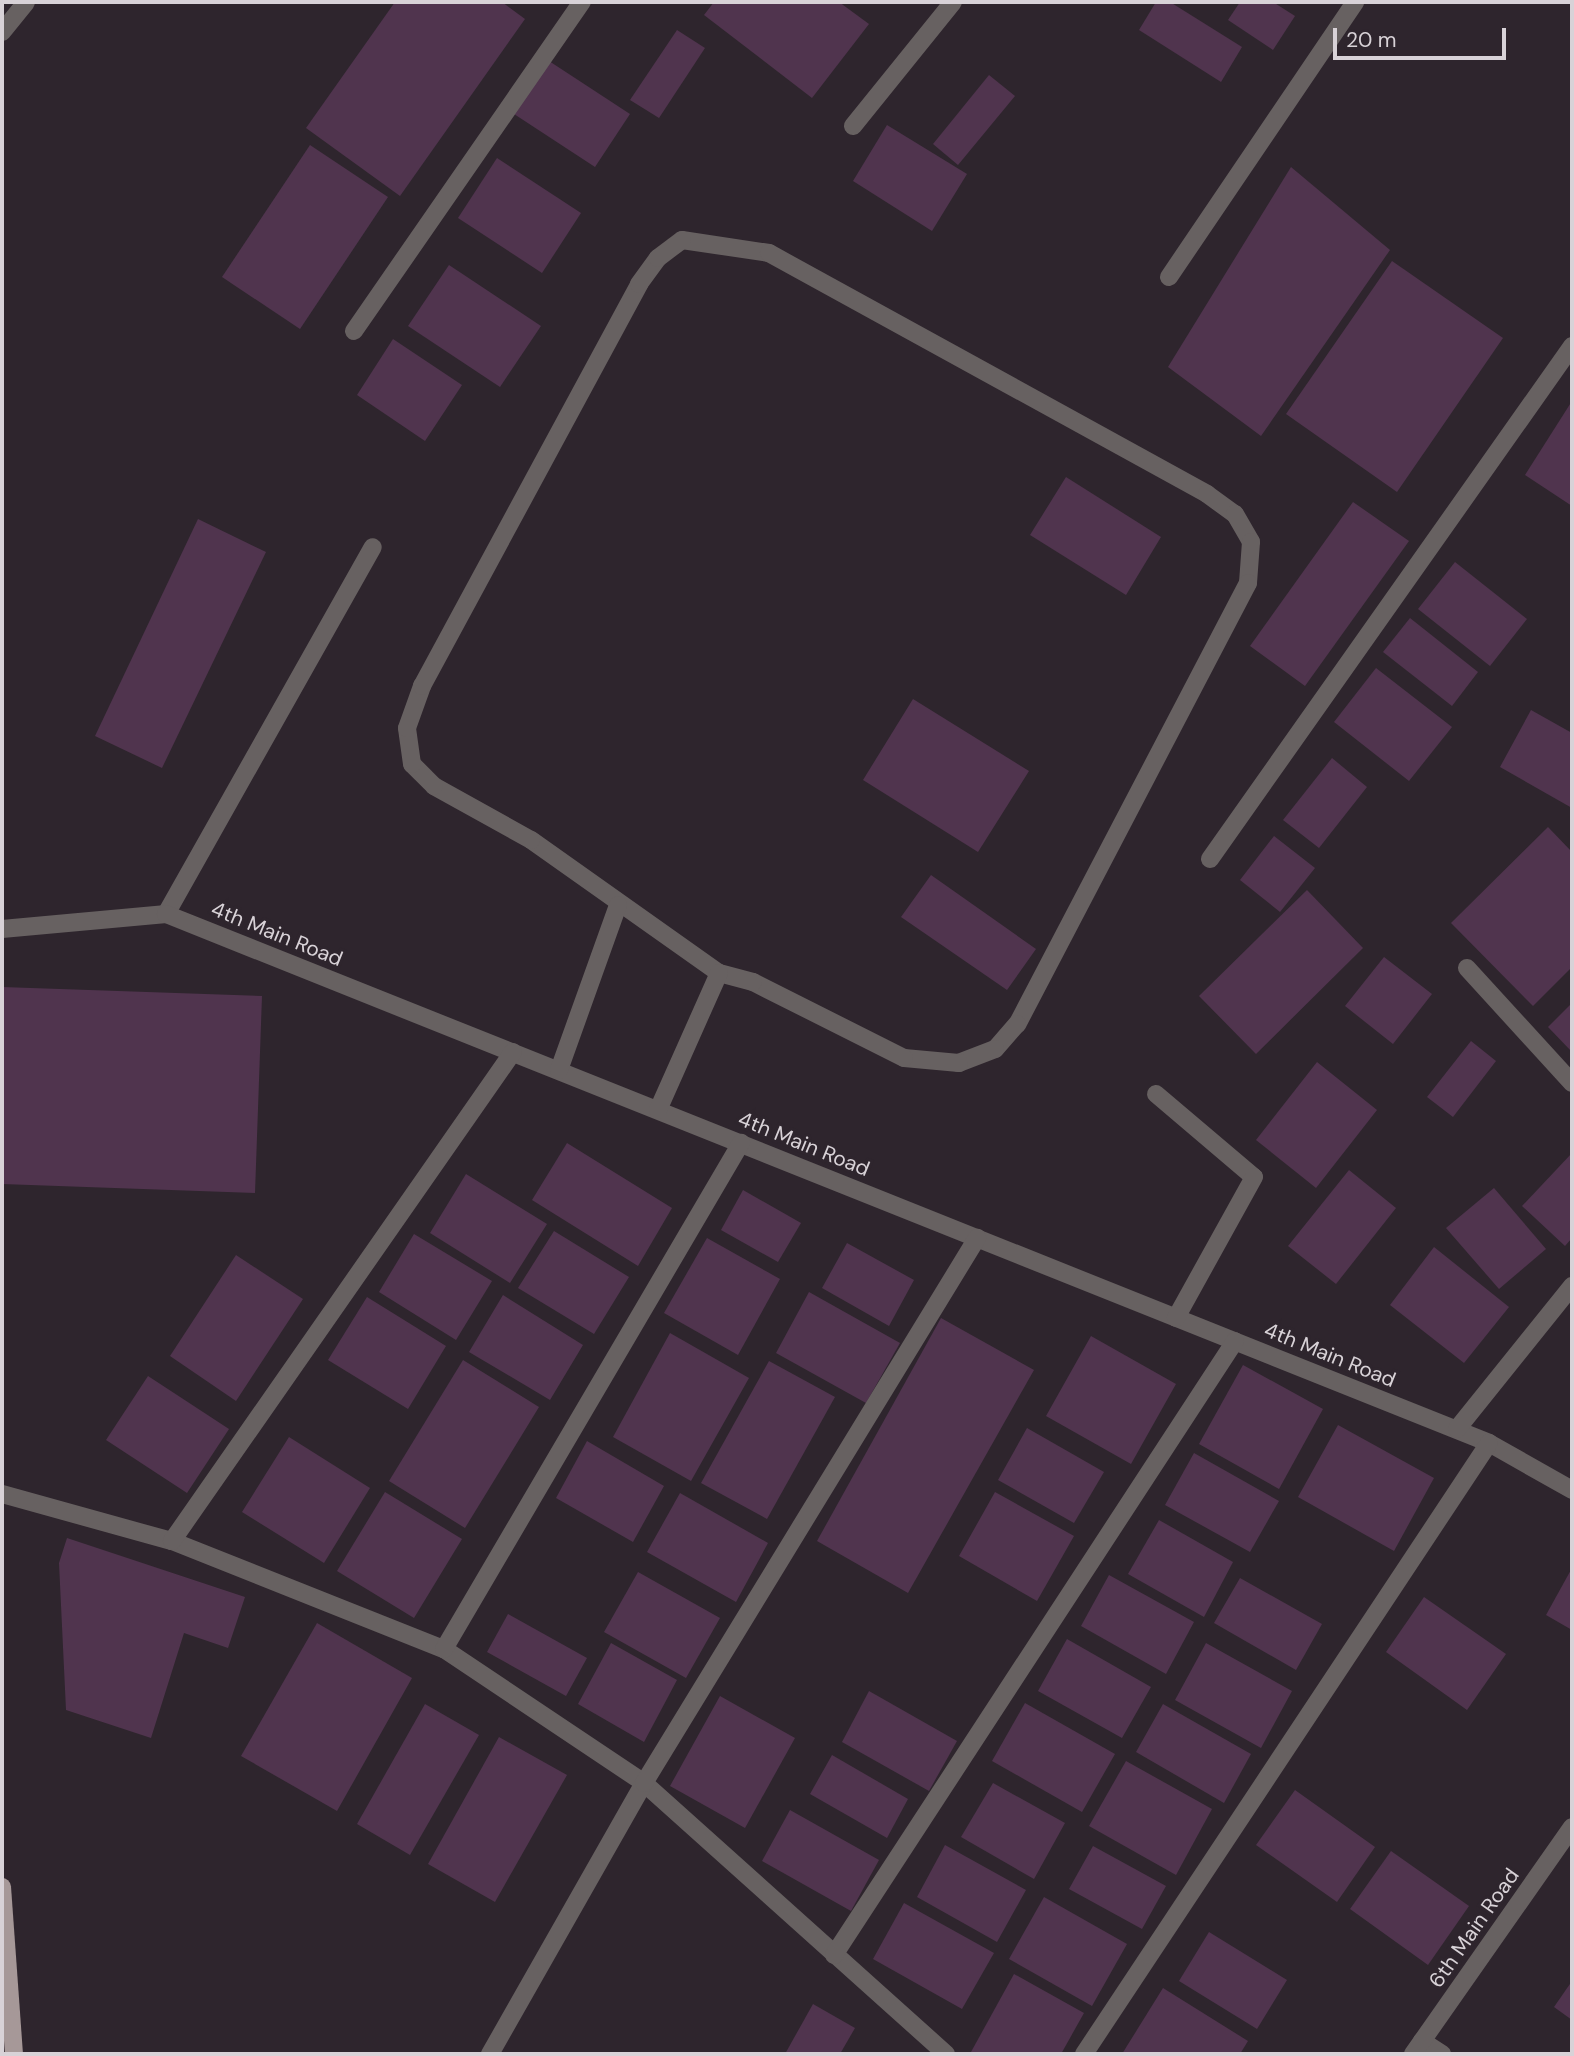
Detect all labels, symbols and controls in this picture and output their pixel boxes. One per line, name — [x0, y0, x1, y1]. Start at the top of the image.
scale bar — [1336, 14, 1509, 58]
text: 20 m — [1346, 26, 1397, 54]
street label: 4th Main Road — [208, 896, 346, 972]
street label: 4th Main Road — [735, 1106, 873, 1182]
street label: 4th Main Road — [1261, 1317, 1399, 1393]
street label: 6th Main Road — [1424, 1864, 1524, 1992]

